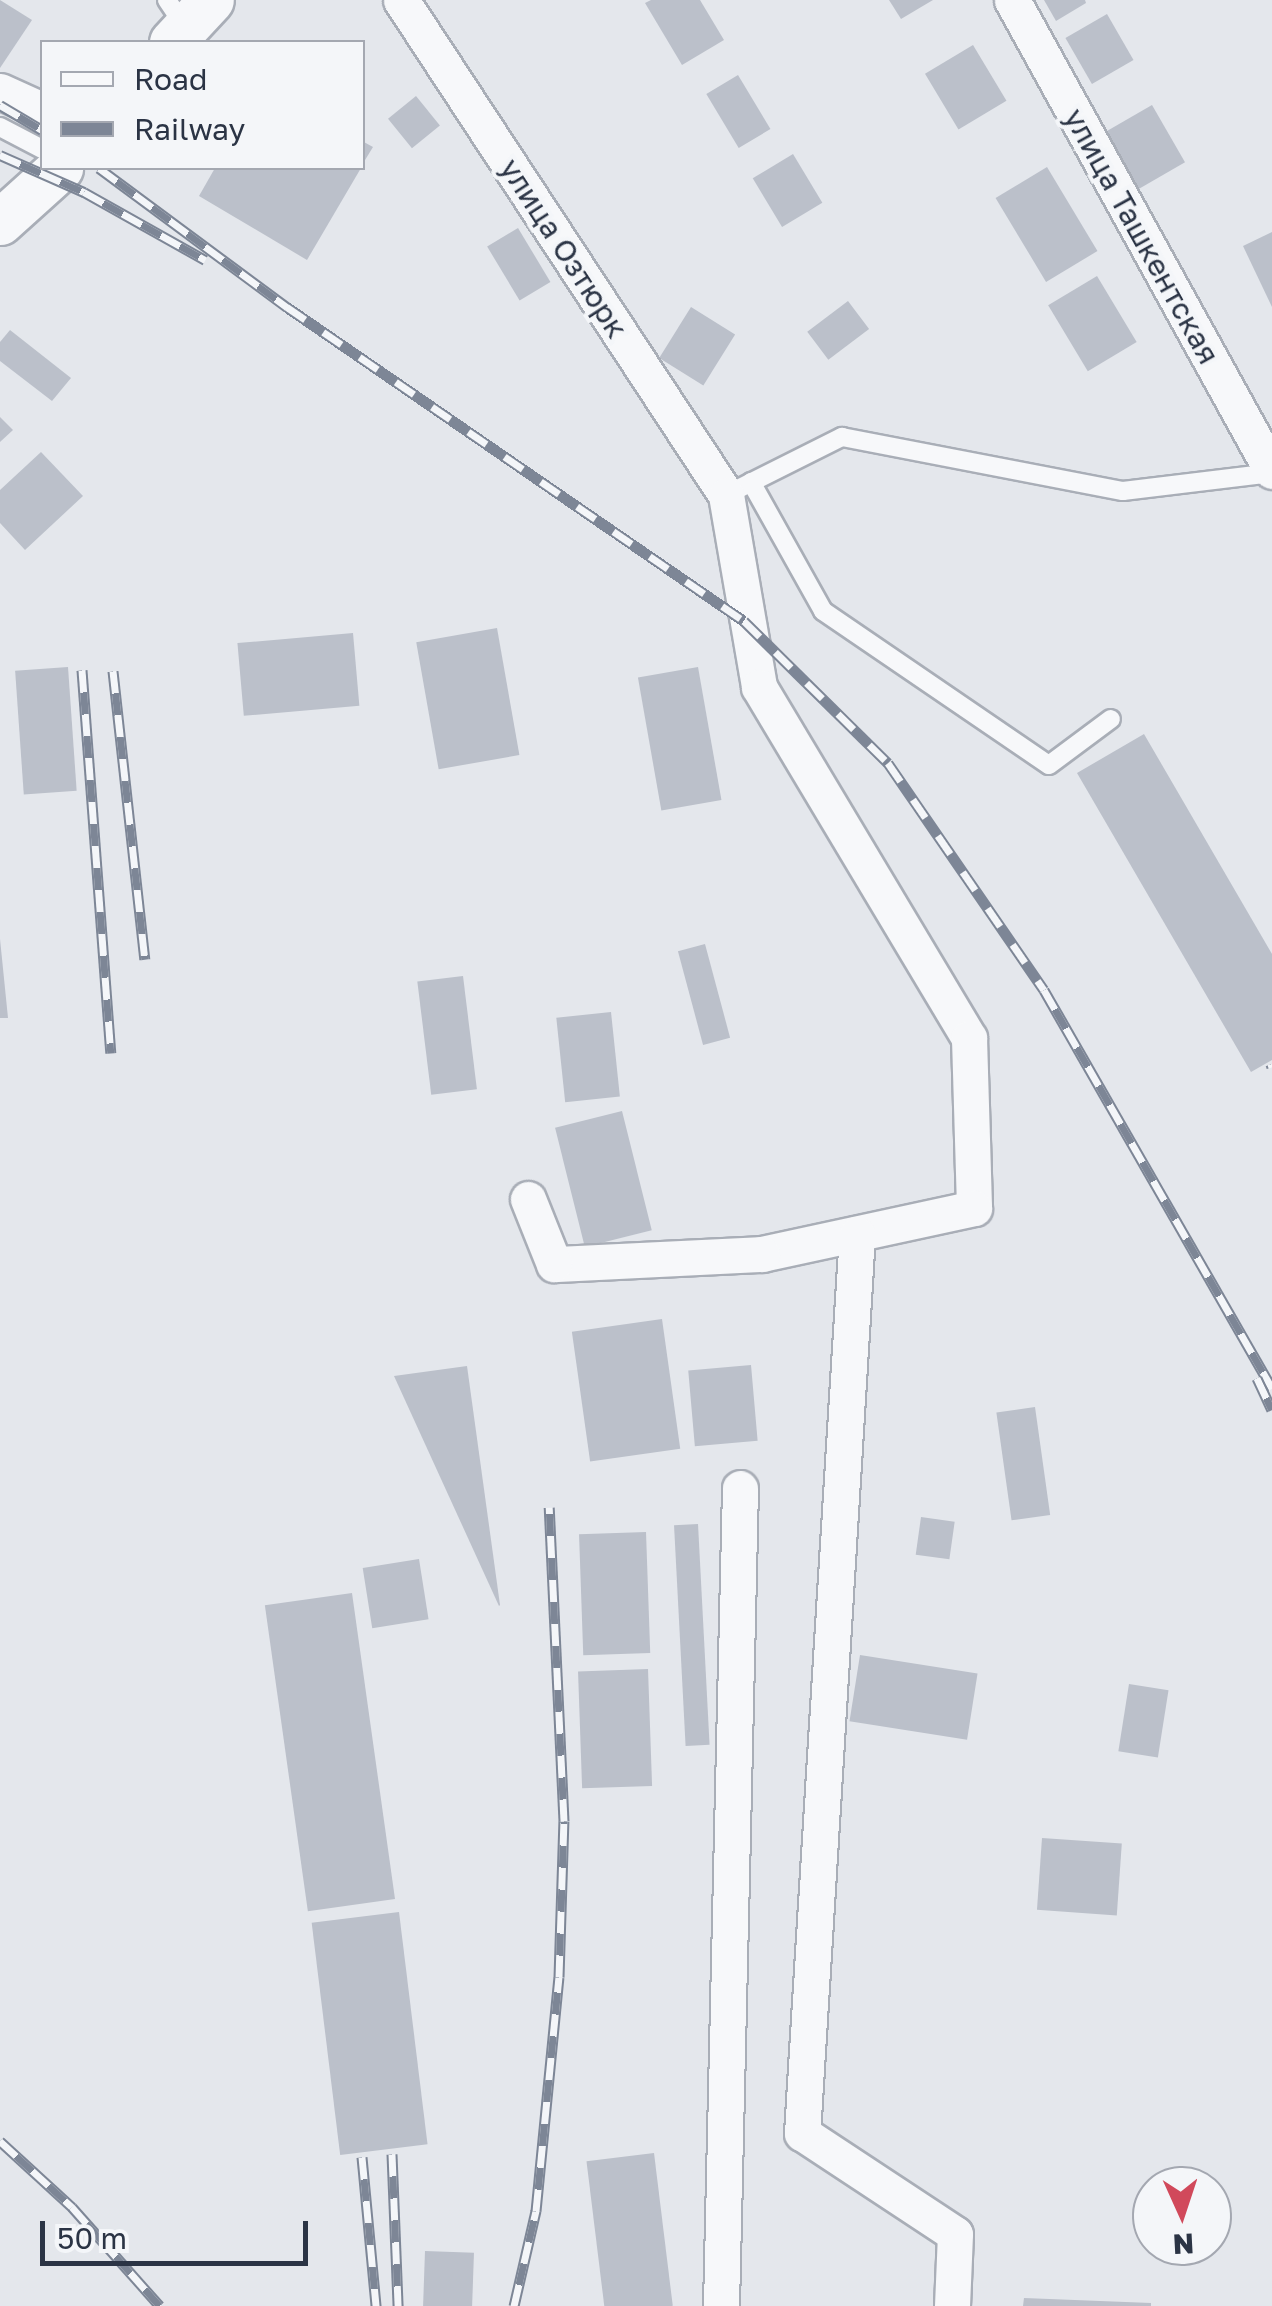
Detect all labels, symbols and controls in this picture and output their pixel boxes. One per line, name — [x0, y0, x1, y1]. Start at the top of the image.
legend — [40, 40, 365, 170]
text: Road — [134, 61, 208, 97]
street label: улица Ташкентская — [1057, 102, 1227, 370]
text: Railway — [134, 111, 245, 147]
street label: улица Озтюрк — [493, 152, 635, 344]
north arrow — [1132, 2166, 1232, 2266]
scale bar — [45, 2201, 312, 2263]
text: 50 m — [57, 2220, 127, 2256]
text: N — [1172, 2227, 1195, 2261]

